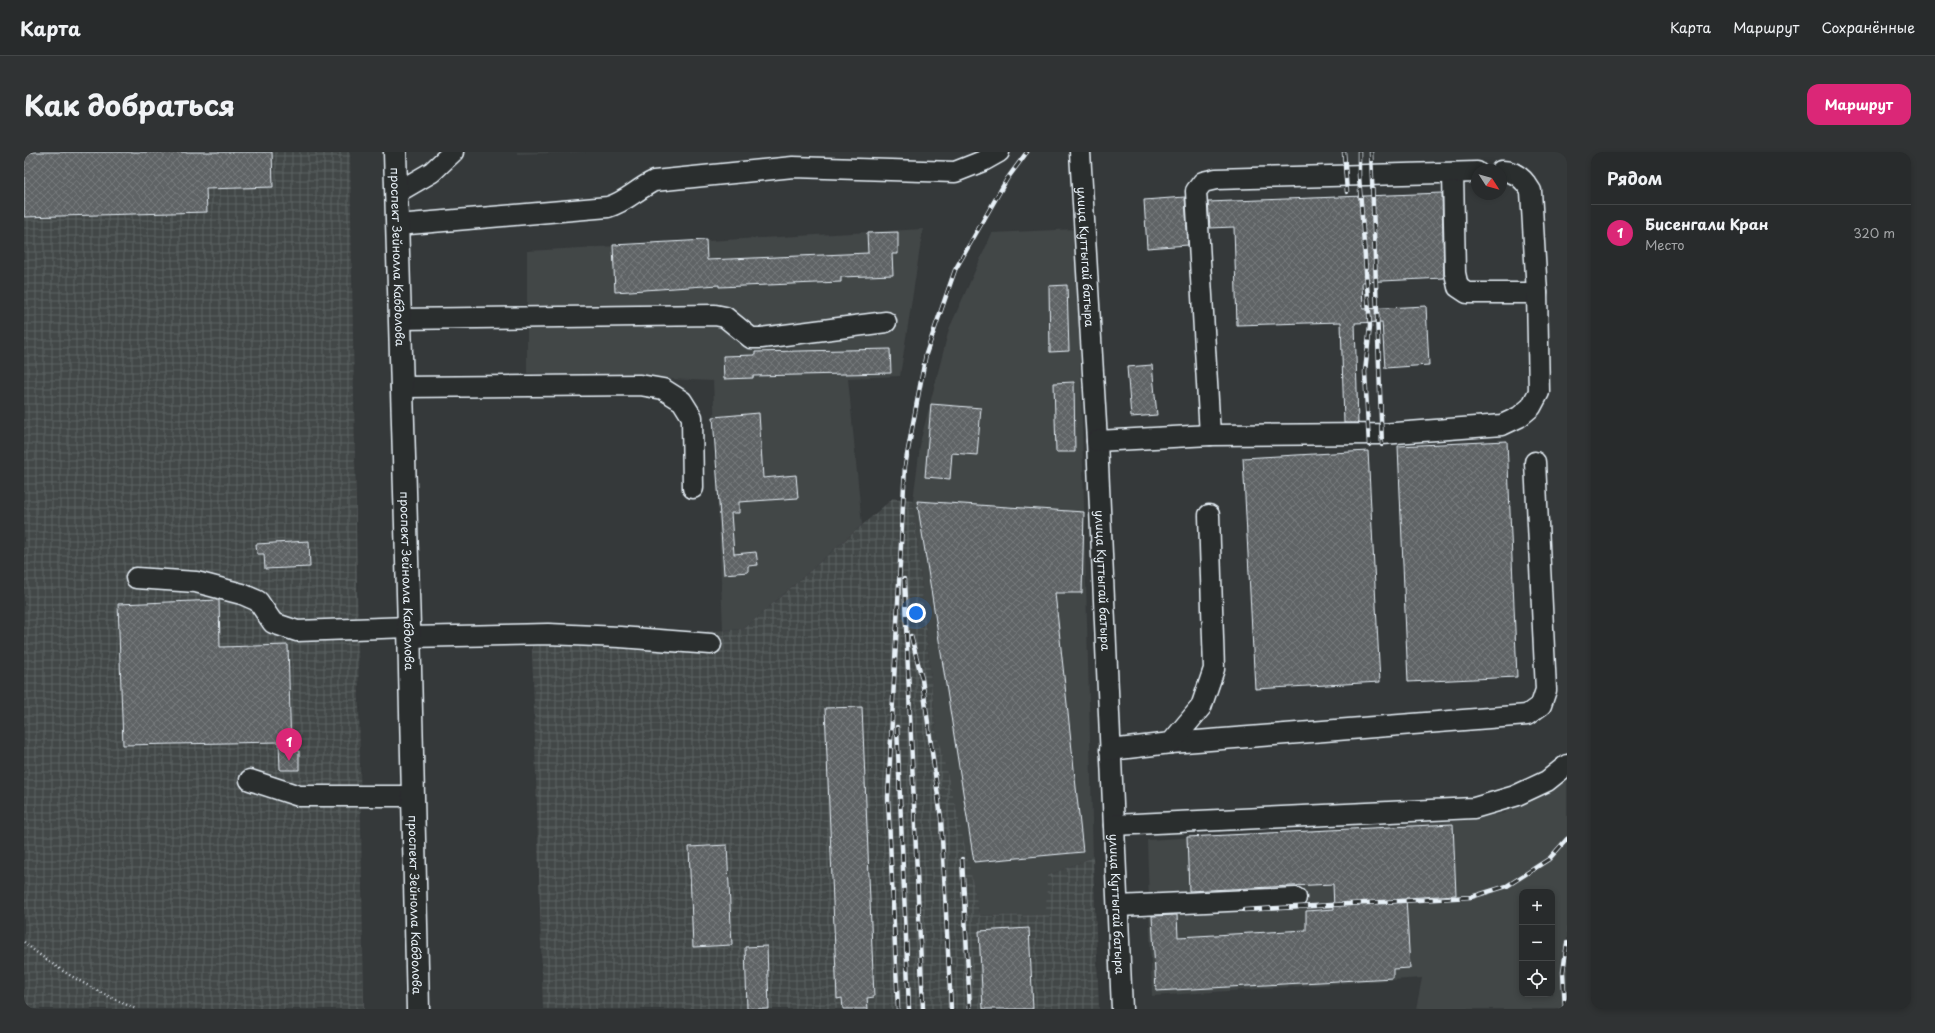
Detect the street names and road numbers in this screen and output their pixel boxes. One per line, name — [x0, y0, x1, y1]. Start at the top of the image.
street label: проспект Зейнолла Кабдолова — [386, 167, 410, 347]
street label: улица Куттыгай батыра — [1073, 186, 1099, 328]
street label: проспект Зейнолла Кабдолова — [396, 491, 419, 671]
street label: улица Куттыгай батыра — [1091, 510, 1115, 652]
street label: проспект Зейнолла Кабдолова — [404, 815, 427, 995]
street label: улица Куттыгай батыра — [1105, 833, 1129, 975]

